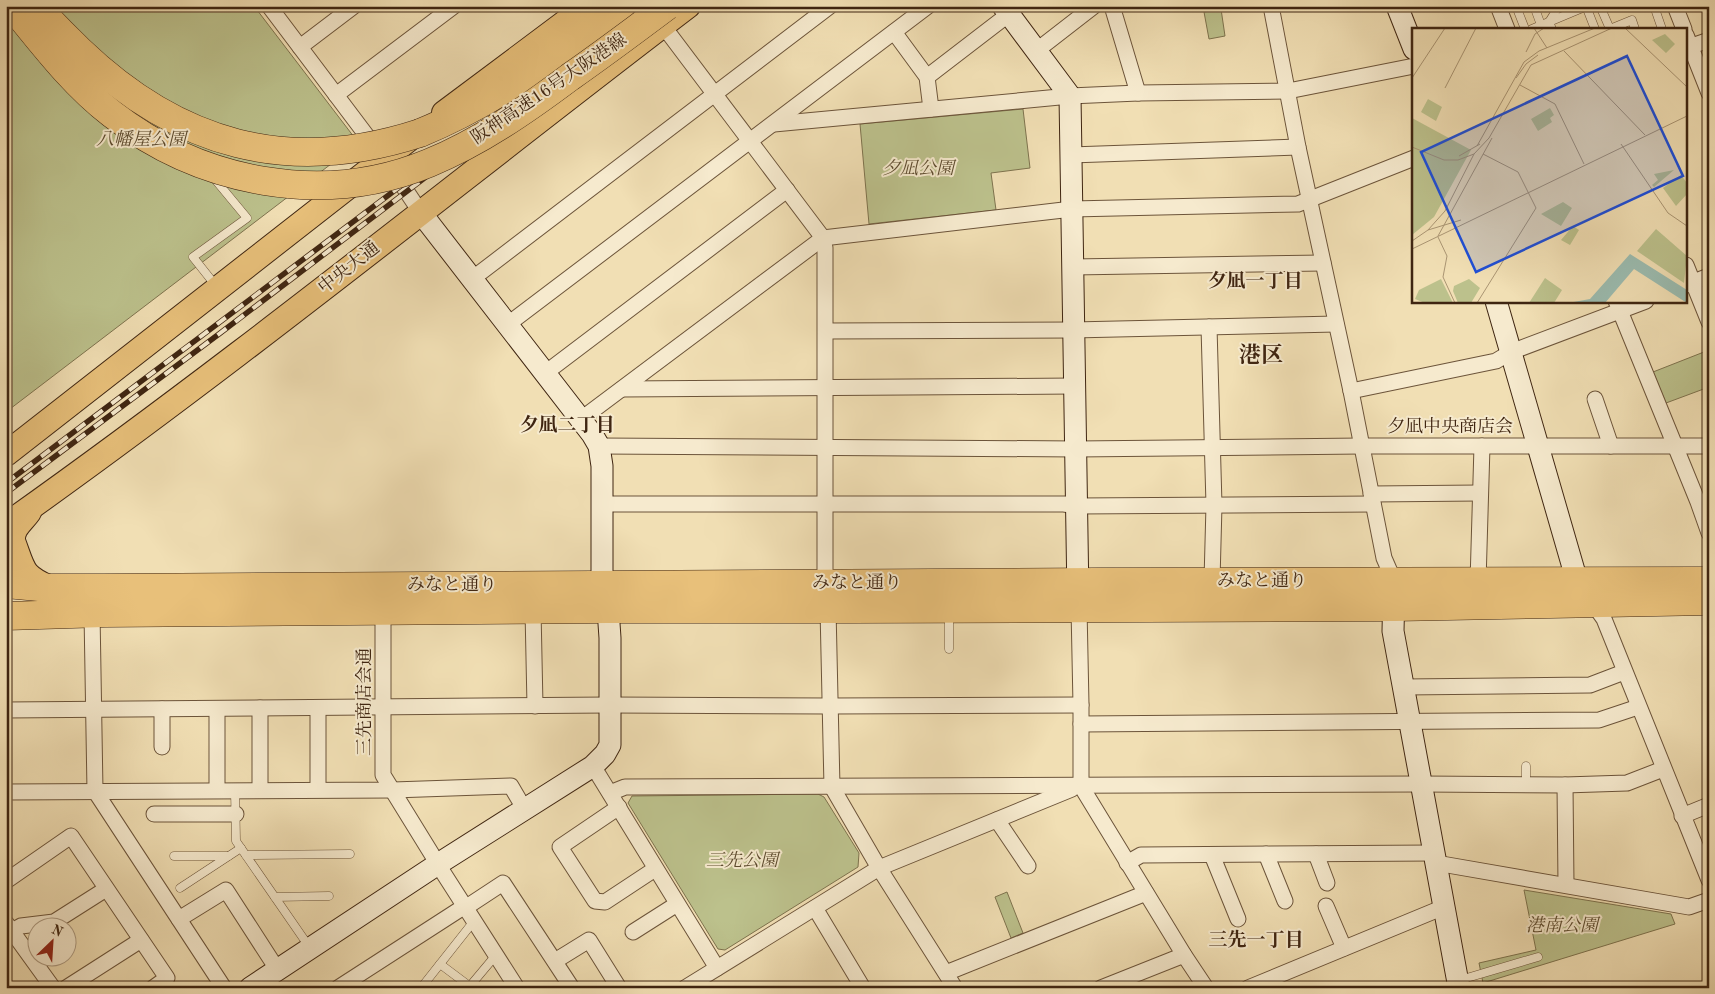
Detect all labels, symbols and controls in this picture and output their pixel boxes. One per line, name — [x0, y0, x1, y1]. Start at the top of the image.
inset map — [1412, 28, 1688, 302]
street label: 阪神高速16号大阪港線 — [467, 29, 630, 148]
park label: 八幡屋公園 — [96, 129, 189, 149]
park label: 夕凪公園 — [882, 158, 957, 178]
street label: 中央大通 — [314, 237, 383, 297]
district label: 夕凪一丁目 — [1207, 270, 1303, 292]
district label: 港区 — [1239, 343, 1283, 367]
district label: 夕凪二丁目 — [519, 414, 615, 436]
street label: 夕凪中央商店会 — [1387, 416, 1513, 436]
street label: みなと通り — [1217, 571, 1307, 590]
street label: みなと通り — [812, 573, 902, 592]
street label: みなと通り — [407, 575, 497, 594]
street label: 三先商店会通 — [354, 648, 374, 756]
park label: 三先公園 — [706, 851, 781, 870]
park label: 港南公園 — [1526, 915, 1601, 935]
north arrow — [28, 916, 78, 966]
text: N — [49, 923, 65, 940]
district label: 三先一丁目 — [1208, 929, 1304, 951]

